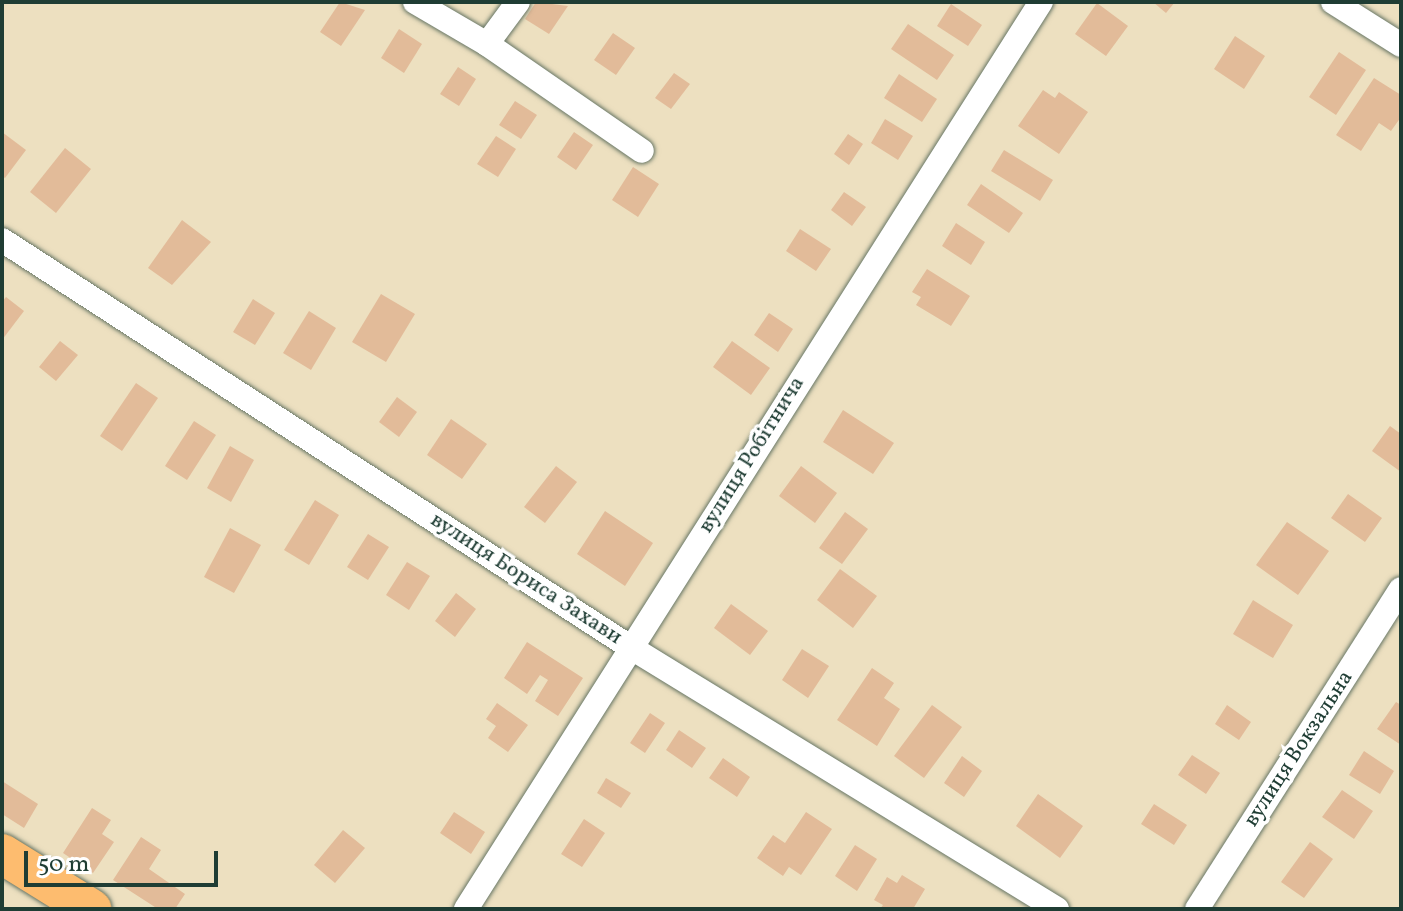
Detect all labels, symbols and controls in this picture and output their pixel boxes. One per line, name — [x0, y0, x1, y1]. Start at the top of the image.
street label: вулиця Робітнича — [693, 372, 811, 538]
street label: вулиця Бориса Захави — [425, 507, 627, 651]
street label: вулиця Вокзальна — [1239, 666, 1359, 832]
scale bar — [28, 835, 222, 885]
text: 50 m — [38, 848, 90, 882]

